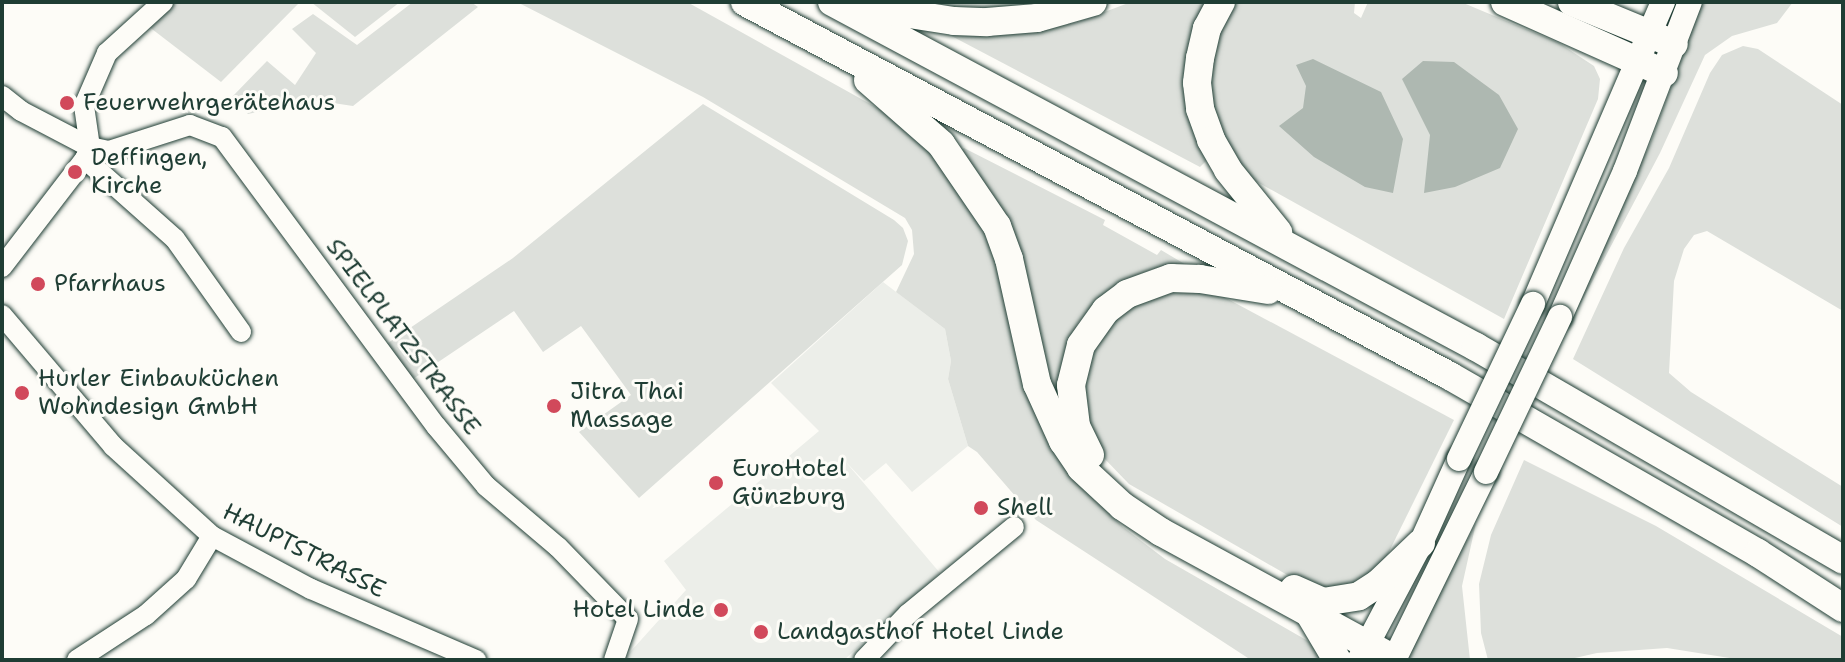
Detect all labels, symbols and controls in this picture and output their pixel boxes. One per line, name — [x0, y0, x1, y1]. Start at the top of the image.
place label: Feuerwehrgerätehaus — [83, 89, 335, 117]
marker: Feuerwehrgerätehaus — [58, 94, 76, 112]
place label: Deffingen, Kirche — [91, 144, 208, 200]
marker: Deffingen, Kirche — [66, 163, 84, 181]
street label: SPIELPLATZSTRASSE — [320, 233, 486, 441]
place label: Pfarrhaus — [54, 270, 166, 298]
marker: Pfarrhaus — [29, 275, 47, 293]
place label: Hurler Einbauküchen Wohndesign GmbH — [38, 365, 279, 421]
place label: Jitra Thai Massage — [570, 378, 684, 434]
marker: Hurler Einbauküchen Wohndesign GmbH — [13, 384, 31, 402]
marker: Jitra Thai Massage — [545, 397, 563, 415]
place label: EuroHotel Günzburg — [732, 455, 846, 511]
marker: EuroHotel Günzburg — [707, 474, 725, 492]
place label: Shell — [997, 494, 1053, 522]
street label: HAUPTSTRASSE — [218, 498, 390, 604]
marker: Shell — [972, 499, 990, 517]
place label: Hotel Linde — [572, 596, 705, 624]
marker: Hotel Linde — [712, 601, 730, 619]
place label: Landgasthof Hotel Linde — [777, 618, 1064, 646]
marker: Landgasthof Hotel Linde — [752, 623, 770, 641]

